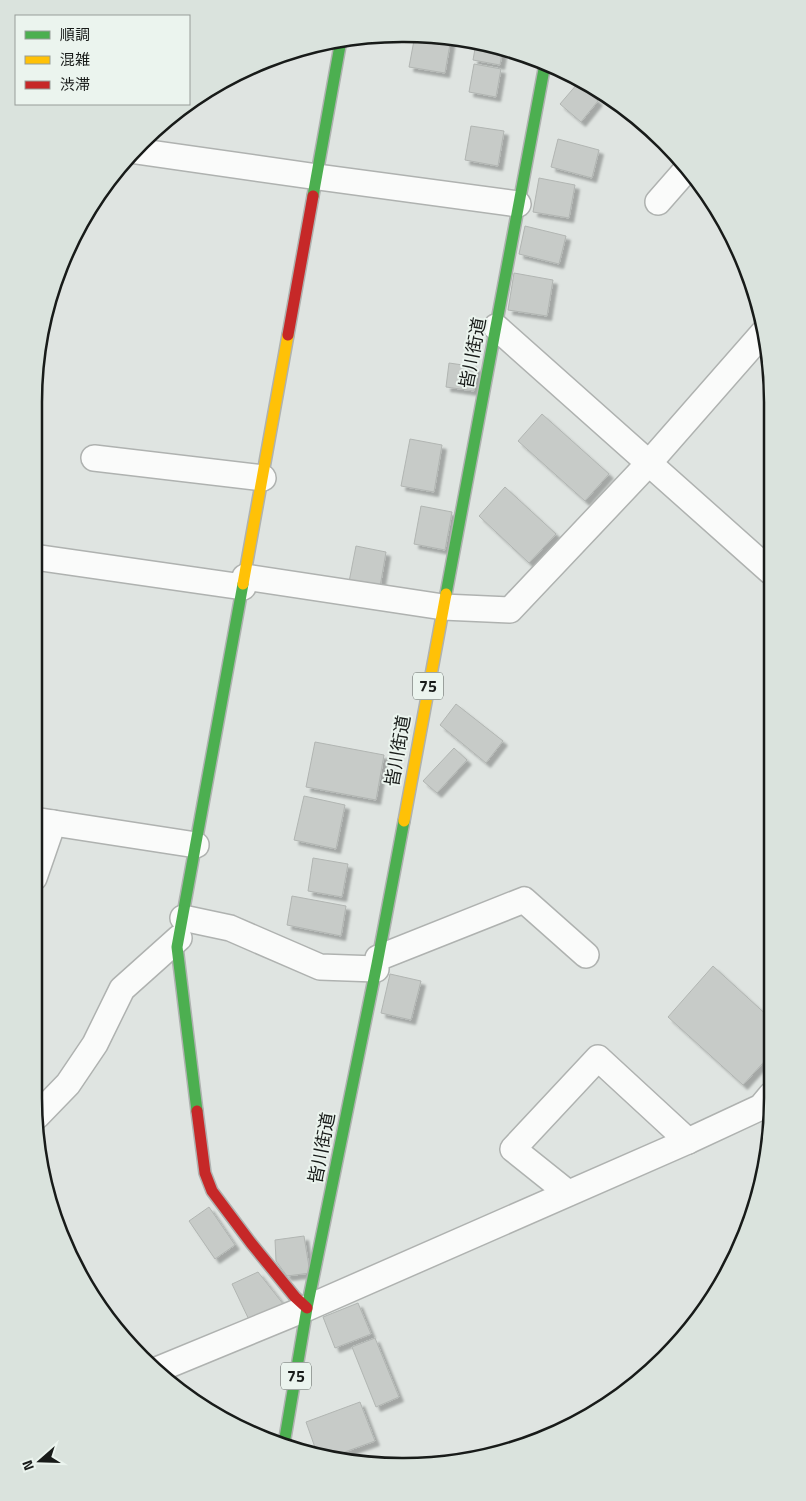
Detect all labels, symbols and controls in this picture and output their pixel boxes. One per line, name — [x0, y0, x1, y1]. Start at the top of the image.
legend — [15, 15, 190, 105]
text: 順調 — [60, 23, 90, 46]
text: 混雑 — [60, 48, 90, 71]
text: 渋滞 — [60, 73, 90, 96]
street label: 皆川街道 — [452, 315, 493, 391]
road number: 75 — [413, 672, 443, 699]
street label: 皆川街道 — [378, 713, 417, 789]
street label: 皆川街道 — [301, 1110, 342, 1186]
road number: 75 — [281, 1362, 311, 1390]
north arrow — [15, 1436, 65, 1486]
text: N — [16, 1457, 39, 1474]

